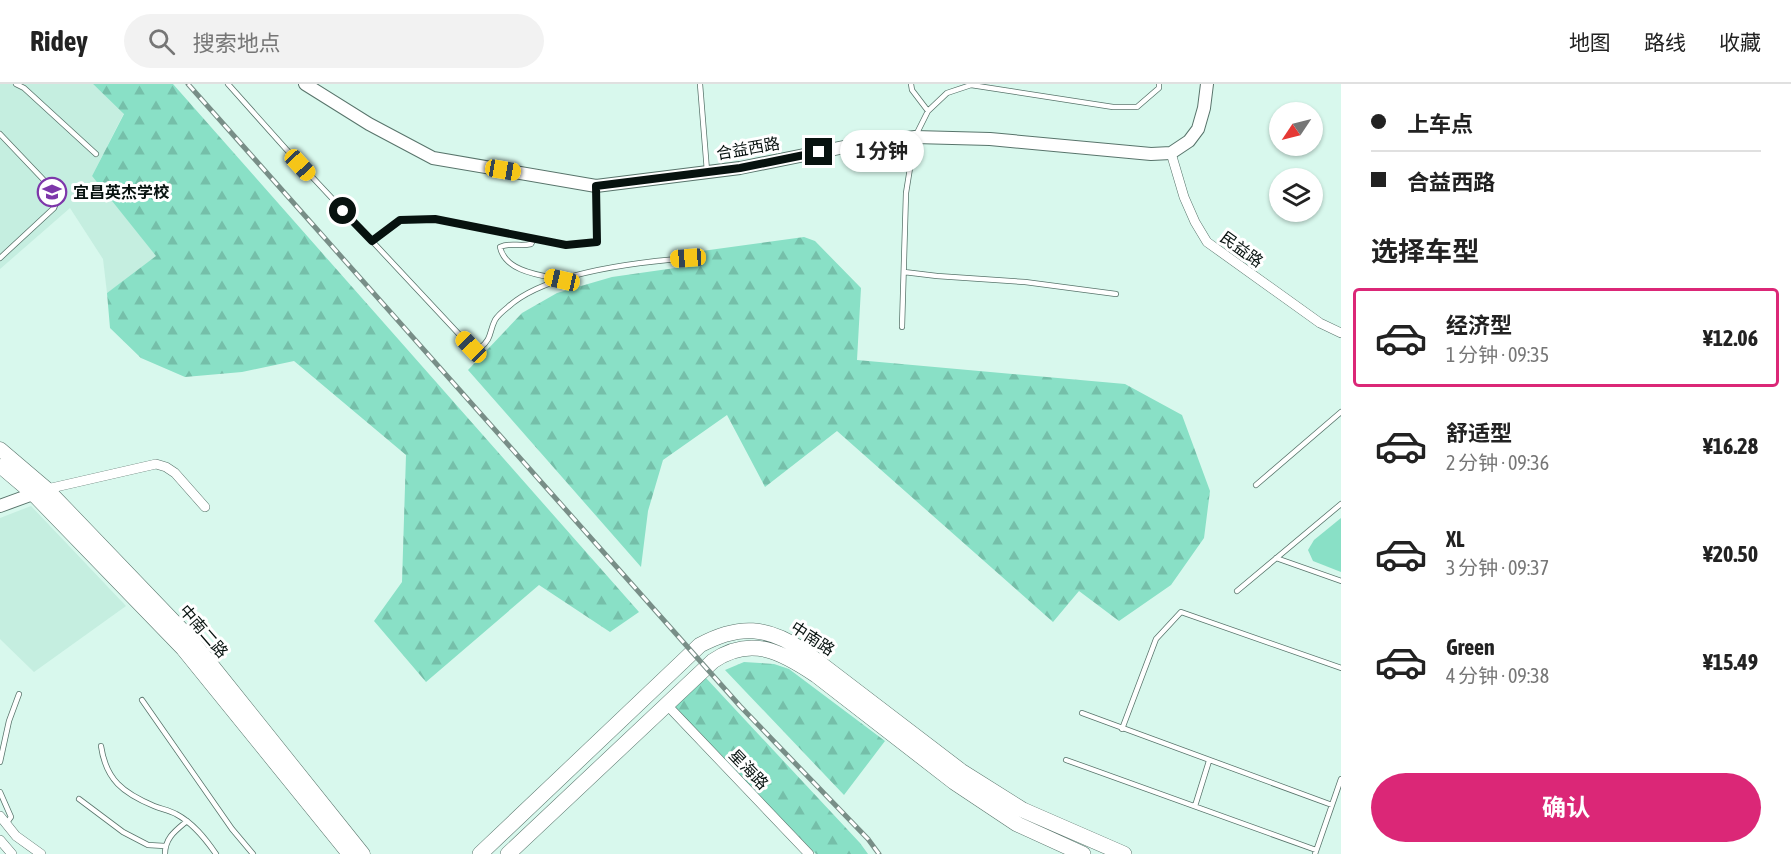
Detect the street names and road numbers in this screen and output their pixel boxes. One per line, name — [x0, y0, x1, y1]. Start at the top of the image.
street label: 合益西路 — [715, 134, 781, 162]
street label: 民益路 — [1217, 228, 1267, 270]
street label: 中南二路 — [176, 601, 232, 661]
street label: 中南路 — [788, 617, 838, 659]
street label: 星海路 — [726, 745, 772, 793]

